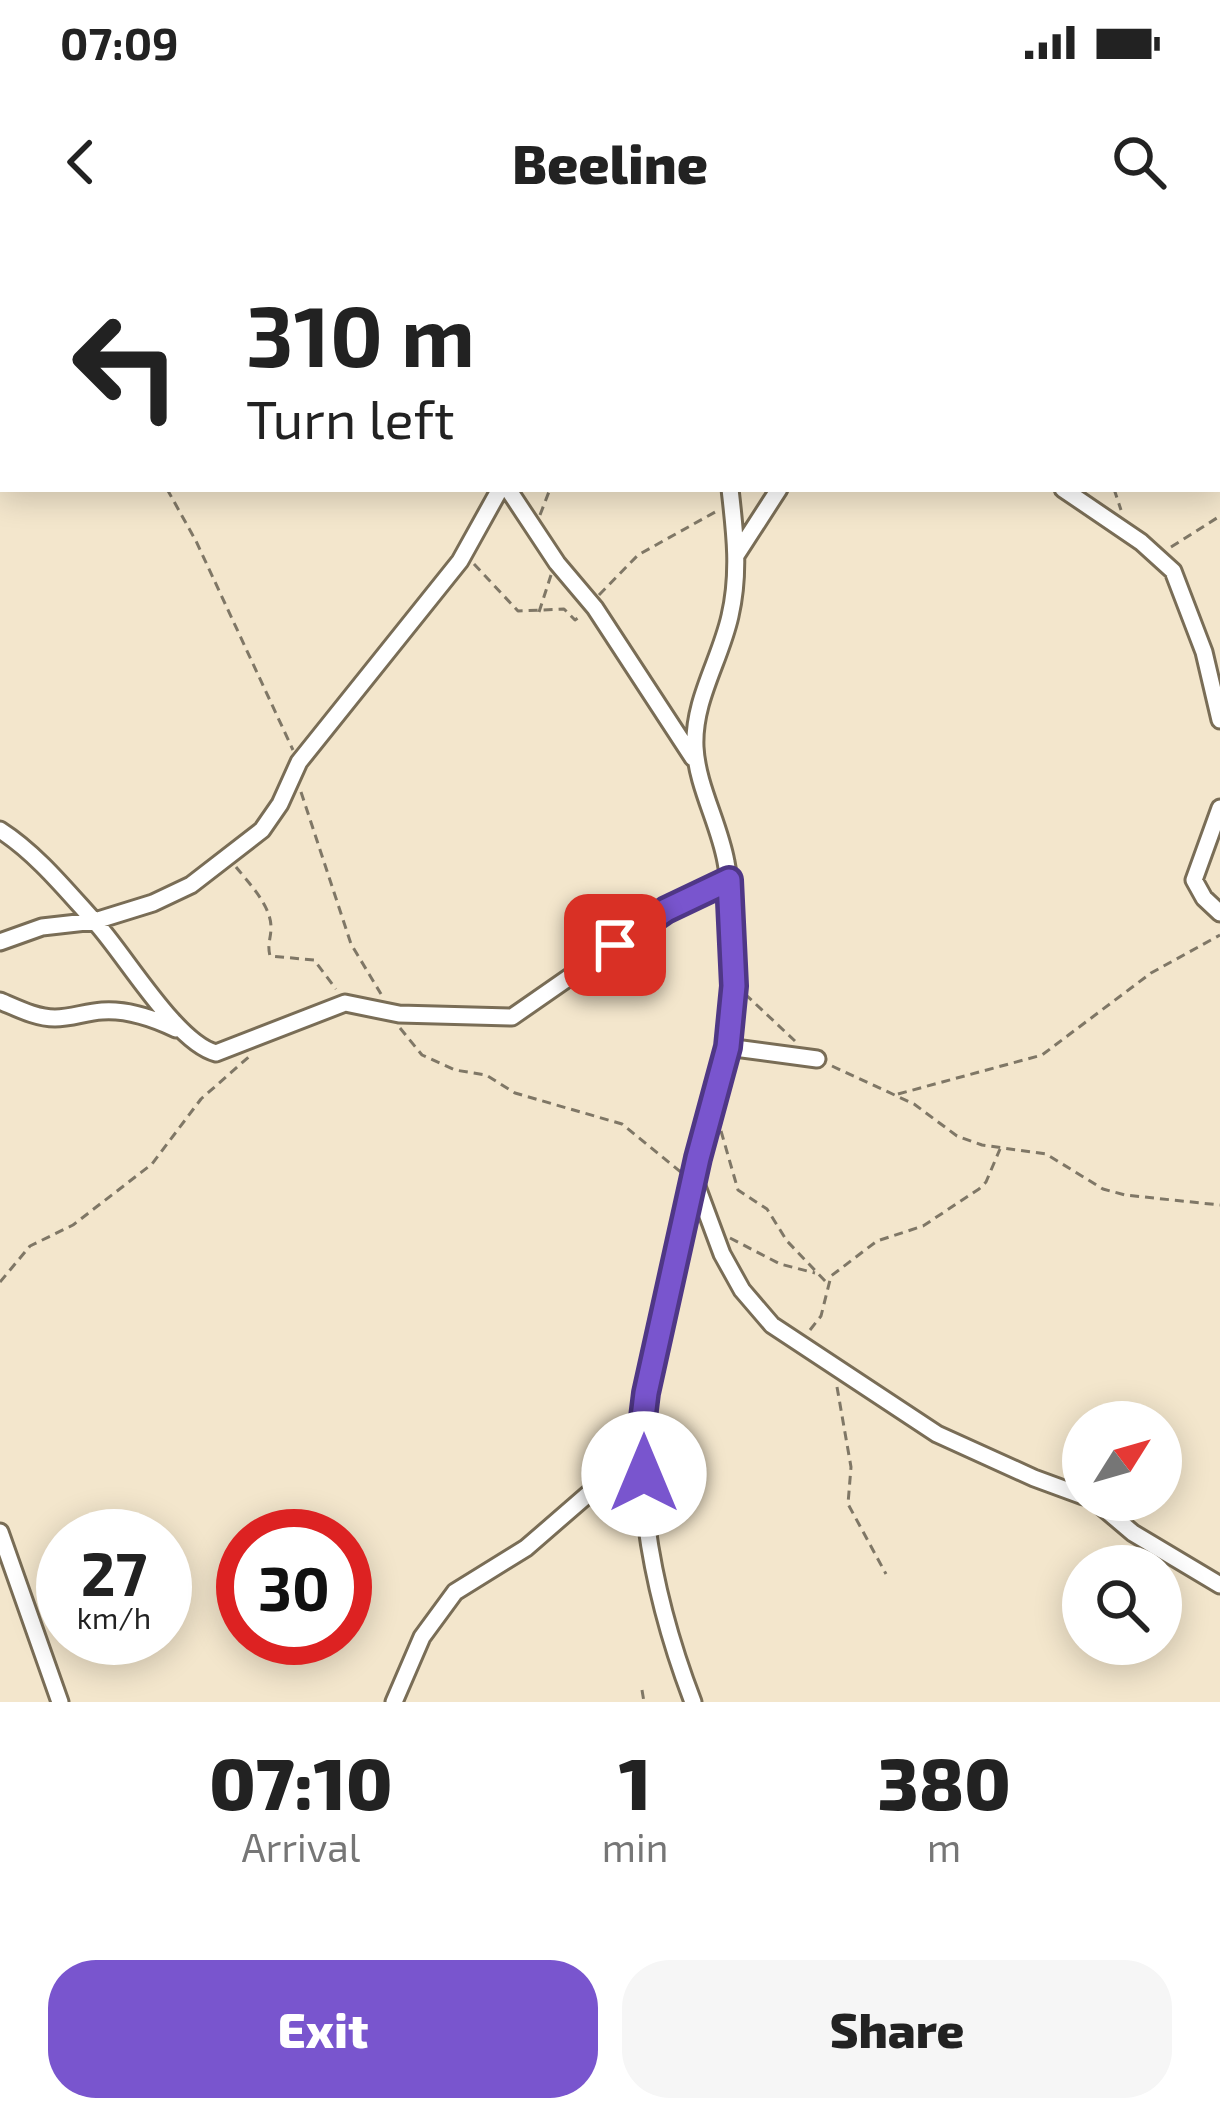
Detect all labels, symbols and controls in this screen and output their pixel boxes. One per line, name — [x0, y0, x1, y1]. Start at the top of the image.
text: 07:09 — [60, 15, 179, 69]
icon: back — [48, 129, 114, 195]
icon: search — [1106, 129, 1172, 195]
text: Beeline — [512, 130, 708, 195]
text: 310 m — [246, 283, 475, 384]
icon: left — [48, 288, 204, 444]
text: Turn left — [246, 385, 455, 450]
pin — [564, 894, 666, 996]
icon: arrive — [582, 912, 648, 978]
north arrow — [1062, 1401, 1182, 1521]
map controls — [1062, 1401, 1182, 1665]
position arrow — [581, 1411, 707, 1537]
speed limit sign: 30 — [216, 1509, 372, 1665]
text: 27 — [81, 1536, 147, 1608]
button: search — [1062, 1545, 1182, 1665]
text: km/h — [77, 1599, 151, 1635]
text: 07:10 — [209, 1738, 393, 1824]
text: 1 — [619, 1738, 651, 1824]
text: 380 — [878, 1738, 1011, 1824]
text: Arrival — [242, 1823, 360, 1870]
text: min — [602, 1823, 668, 1870]
text: m — [927, 1823, 961, 1870]
button: Exit — [48, 1960, 598, 2098]
button: Share — [622, 1960, 1172, 2098]

